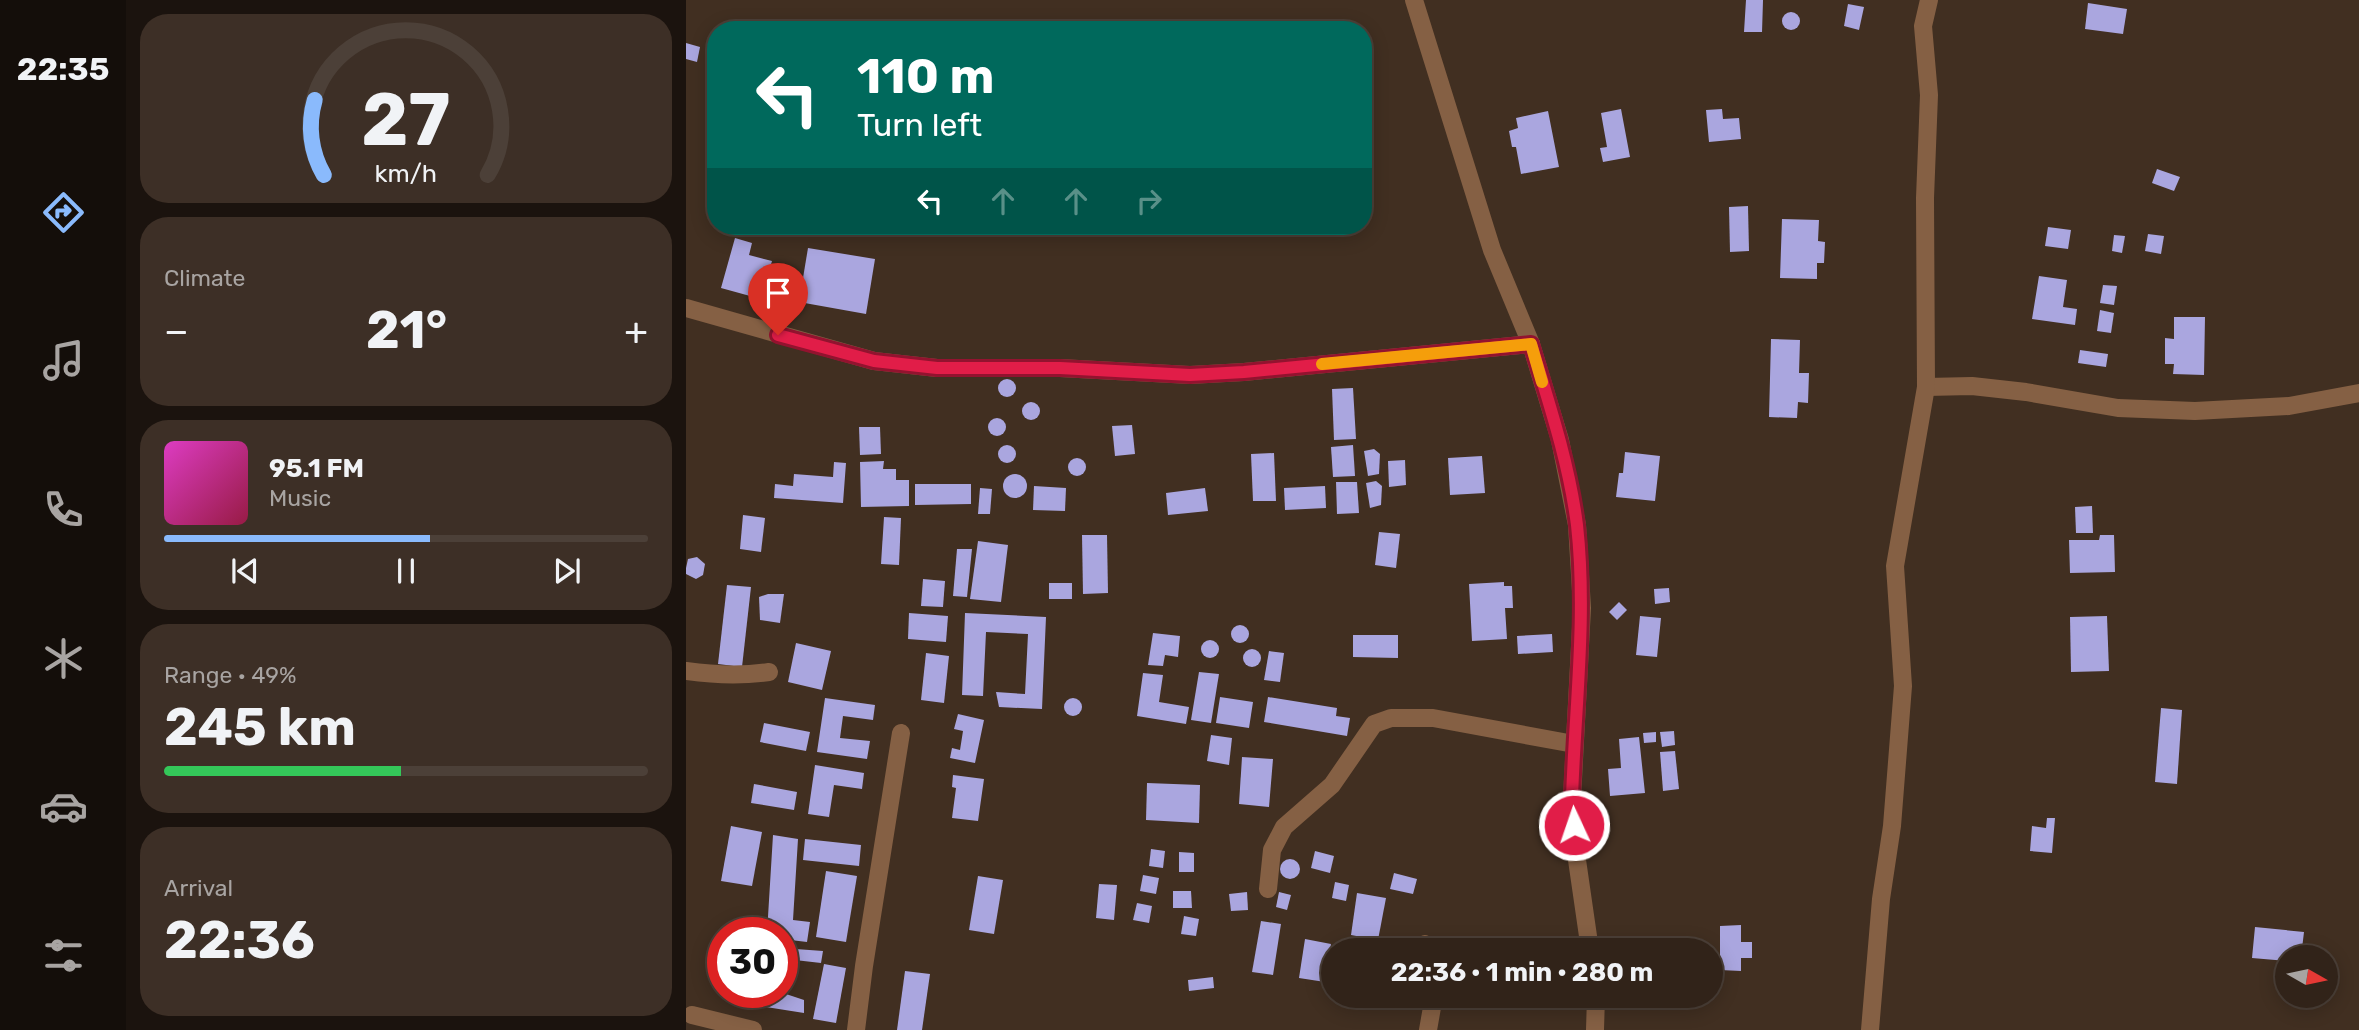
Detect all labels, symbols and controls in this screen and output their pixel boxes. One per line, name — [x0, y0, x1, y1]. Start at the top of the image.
text: 110 m — [857, 47, 994, 105]
icon: left — [742, 49, 833, 140]
text: 22:35 — [17, 50, 109, 88]
text: 27 — [361, 77, 451, 163]
text: Turn left — [857, 106, 982, 144]
text: km/h — [375, 158, 437, 187]
icon: left — [911, 182, 949, 220]
icon: ahead — [984, 182, 1022, 220]
icon: ahead — [1057, 182, 1095, 220]
icon: right — [1130, 182, 1168, 220]
icon: directions — [39, 188, 88, 237]
pin — [748, 263, 808, 335]
text: Climate — [164, 264, 245, 292]
icon: arrive — [759, 274, 797, 312]
text: 21° — [366, 299, 447, 361]
text: − — [164, 308, 189, 354]
text: + — [624, 308, 648, 354]
icon: music — [39, 336, 88, 385]
text: 95.1 FM — [269, 453, 364, 484]
text: Music — [269, 484, 331, 512]
icon: phone — [39, 485, 88, 534]
icon: previous — [226, 552, 264, 590]
icon: pause — [387, 552, 425, 590]
icon: next — [548, 552, 586, 590]
icon: climate — [39, 634, 88, 683]
text: Range · 49% — [164, 661, 296, 689]
text: 245 km — [164, 696, 356, 758]
icon: car — [39, 782, 88, 831]
position arrow — [1537, 788, 1611, 862]
text: Arrival — [164, 874, 233, 902]
text: 22:36 — [164, 909, 315, 971]
speed limit sign: 30 — [707, 917, 798, 1008]
icon: filters — [39, 931, 88, 980]
north arrow — [2275, 945, 2338, 1008]
map controls — [2275, 945, 2338, 1008]
text: 22:36 · 1 min · 280 m — [1391, 957, 1653, 988]

